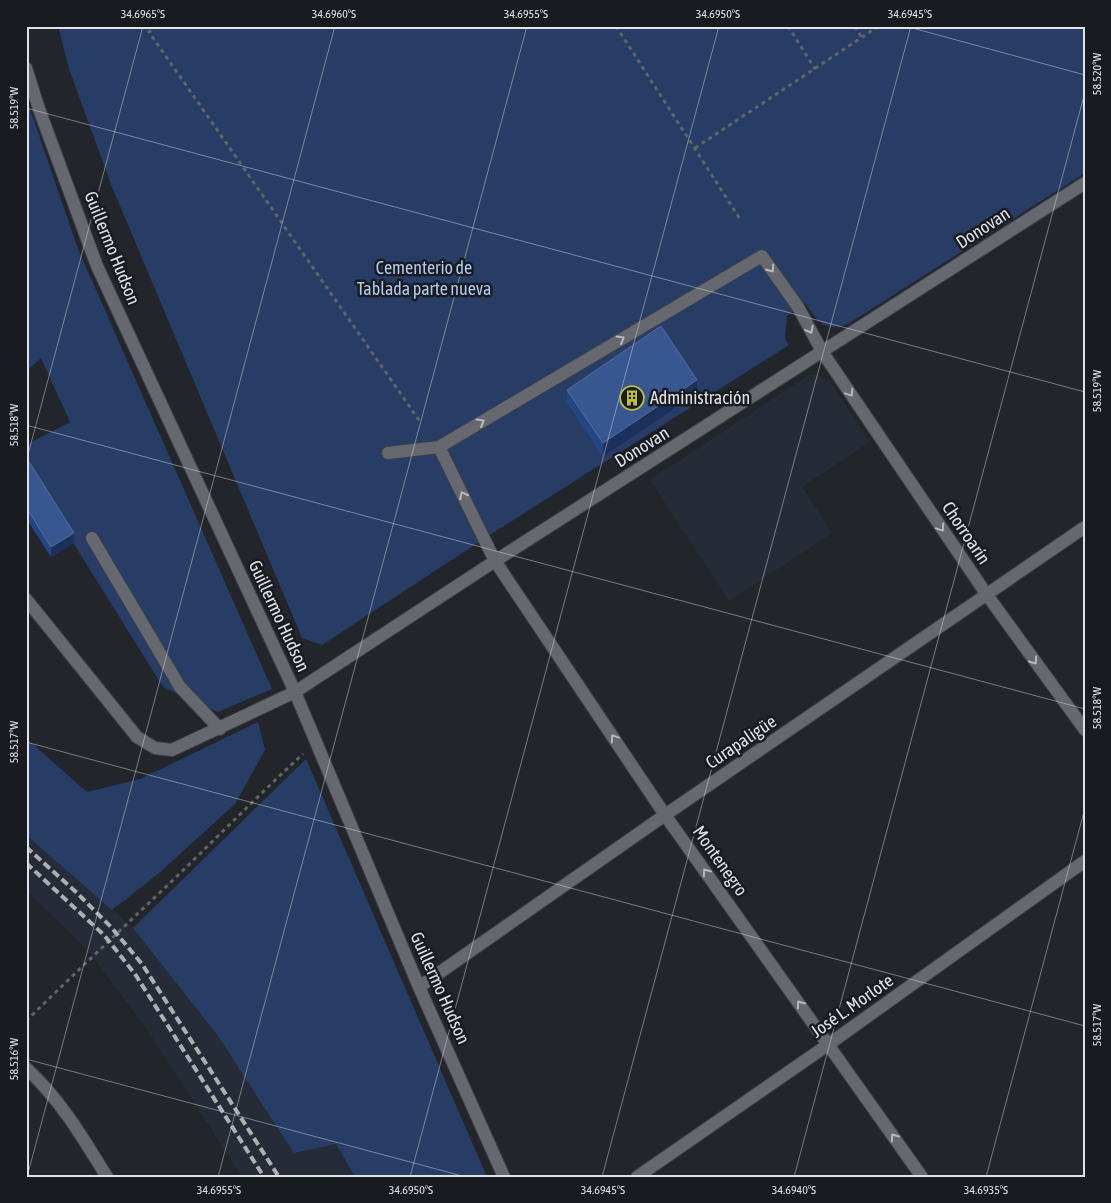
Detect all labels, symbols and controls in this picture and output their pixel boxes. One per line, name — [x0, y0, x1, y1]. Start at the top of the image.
text: 34.6965°S — [121, 7, 165, 21]
text: 34.6960°S — [312, 7, 356, 21]
text: 34.6955°S — [504, 7, 548, 21]
text: 34.6950°S — [696, 7, 740, 21]
text: 34.6945°S — [888, 7, 932, 21]
text: 58.520°W — [1090, 53, 1104, 95]
text: 58.519°W — [7, 87, 21, 129]
street label: Guillermo Hudson — [80, 188, 145, 308]
street label: Donovan — [952, 202, 1014, 253]
park label: Cementerio de Tablada parte nueva — [357, 257, 491, 299]
one-way arrow — [765, 263, 774, 272]
one-way arrow — [804, 325, 814, 334]
one-way arrow — [616, 336, 625, 346]
text: 58.519°W — [1090, 370, 1104, 412]
building icon: Administración — [619, 385, 645, 411]
place label: Administración — [650, 387, 750, 408]
one-way arrow — [844, 387, 853, 397]
text: 58.518°W — [7, 404, 21, 446]
one-way arrow — [476, 419, 485, 429]
street label: Donovan — [611, 422, 673, 471]
one-way arrow — [459, 491, 469, 500]
street label: Chorroarín — [938, 497, 995, 568]
one-way arrow — [935, 522, 944, 531]
street label: Guillermo Hudson — [245, 557, 314, 675]
one-way arrow — [1029, 655, 1037, 664]
text: 58.518°W — [1090, 687, 1104, 729]
street label: Curapaligüe — [701, 710, 780, 773]
text: 58.517°W — [7, 721, 21, 763]
one-way arrow — [611, 734, 620, 743]
street label: Montenegro — [689, 822, 752, 900]
one-way arrow — [703, 868, 712, 877]
street label: Guillermo Hudson — [406, 929, 475, 1047]
street label: José L. Morlote — [806, 969, 897, 1042]
one-way arrow — [797, 1000, 806, 1010]
text: 58.517°W — [1090, 1004, 1104, 1046]
text: 58.516°W — [7, 1038, 21, 1080]
one-way arrow — [891, 1133, 900, 1143]
text: 34.6955°S — [197, 1183, 241, 1197]
text: 34.6950°S — [389, 1183, 433, 1197]
text: 34.6945°S — [581, 1183, 625, 1197]
text: 34.6940°S — [772, 1183, 816, 1197]
text: 34.6935°S — [964, 1183, 1008, 1197]

